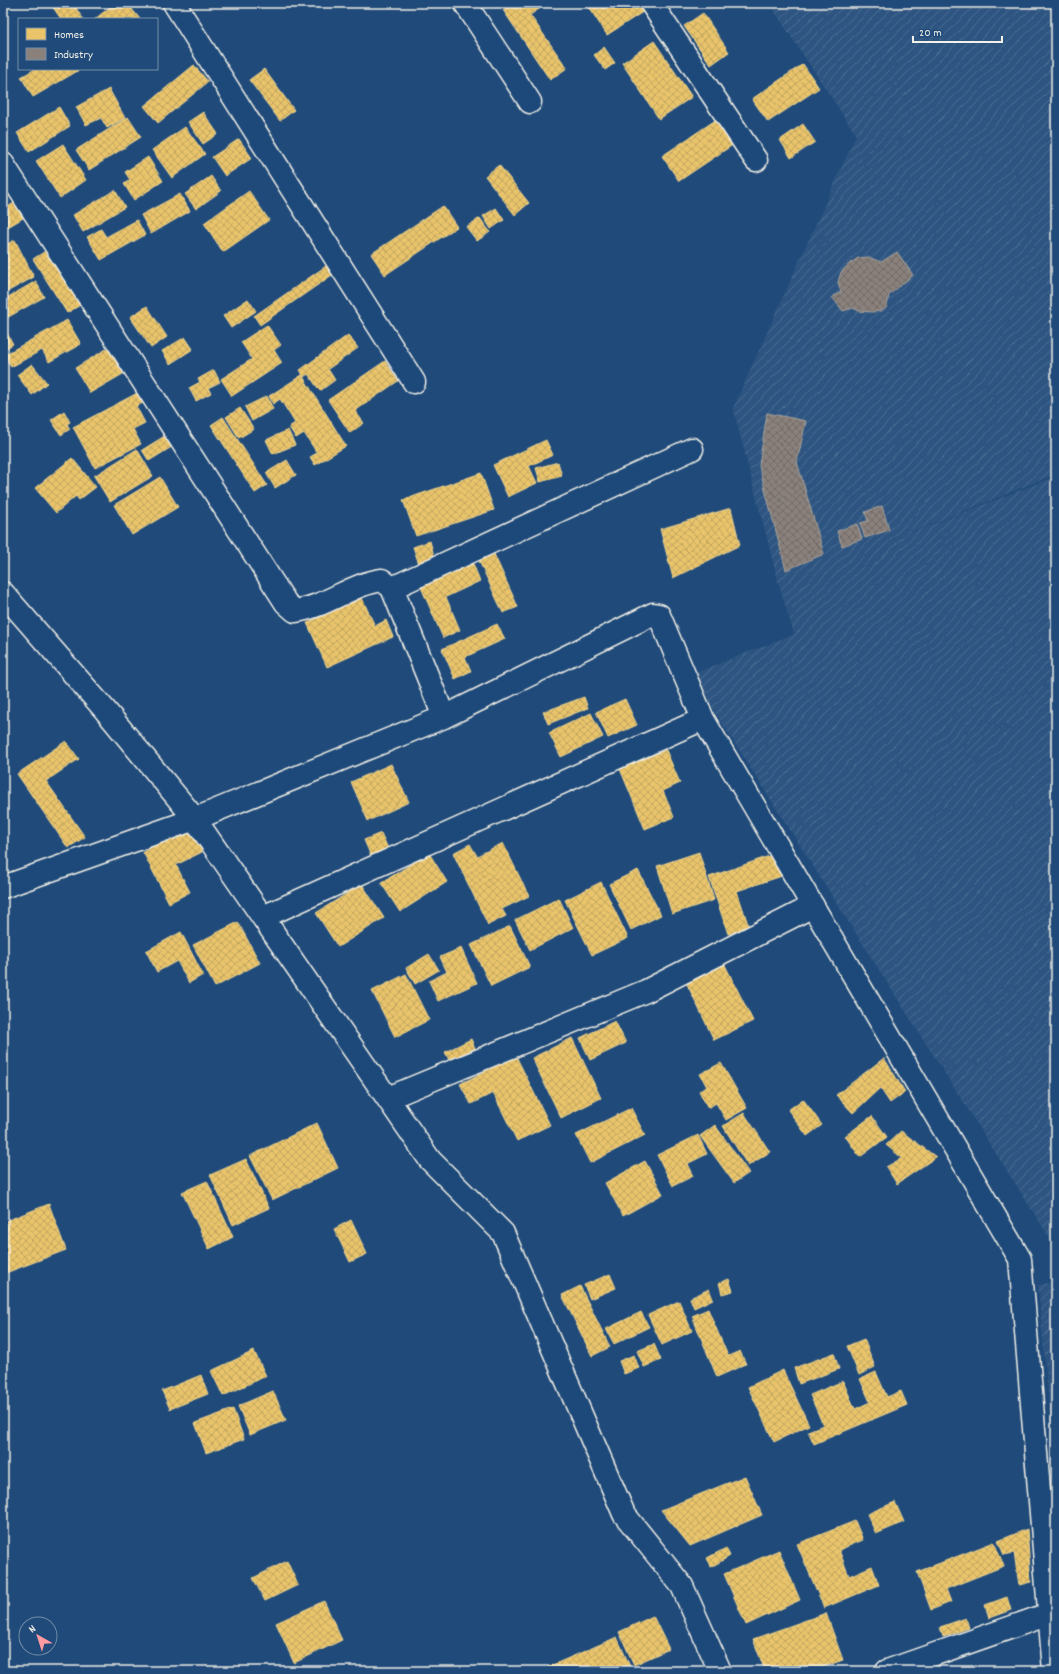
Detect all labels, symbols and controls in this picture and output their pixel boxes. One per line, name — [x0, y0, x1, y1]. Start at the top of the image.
legend — [18, 18, 158, 70]
scale bar — [913, 18, 1002, 44]
text: 20 m — [919, 25, 942, 42]
text: Homes — [54, 27, 84, 44]
text: Industry — [54, 47, 94, 64]
north arrow — [18, 1616, 58, 1656]
text: N — [26, 1622, 41, 1638]

